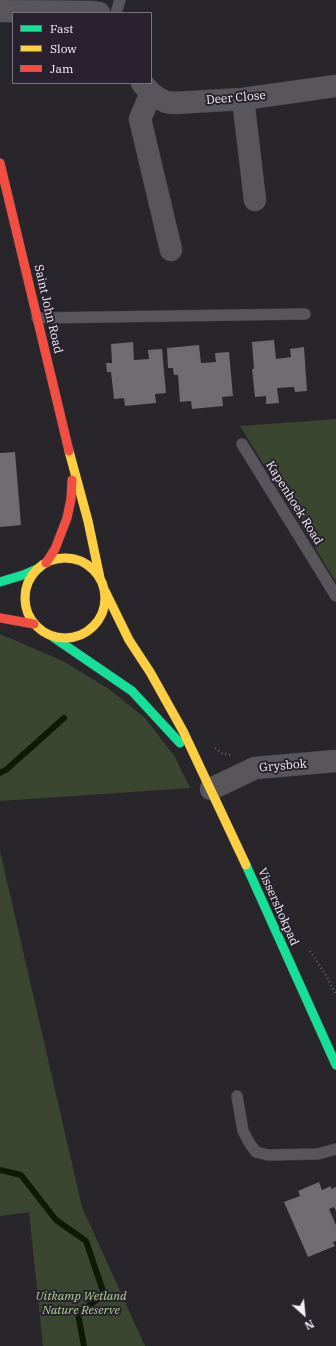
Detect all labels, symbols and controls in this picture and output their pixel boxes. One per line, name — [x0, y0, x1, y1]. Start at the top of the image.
legend — [12, 12, 152, 84]
text: Fast — [50, 21, 74, 36]
text: Slow — [50, 41, 77, 56]
text: Jam — [50, 61, 73, 76]
street label: Deer Close — [206, 88, 266, 108]
street label: Saint John Road — [31, 263, 65, 355]
street label: Kapenhoek Road — [263, 459, 325, 547]
street label: Grysbok — [259, 757, 307, 775]
street label: Vissershokpad — [254, 866, 302, 948]
park label: Uitkamp Wetland Nature Reserve — [36, 1290, 126, 1318]
north arrow — [284, 1294, 324, 1334]
text: N — [302, 1316, 317, 1333]

